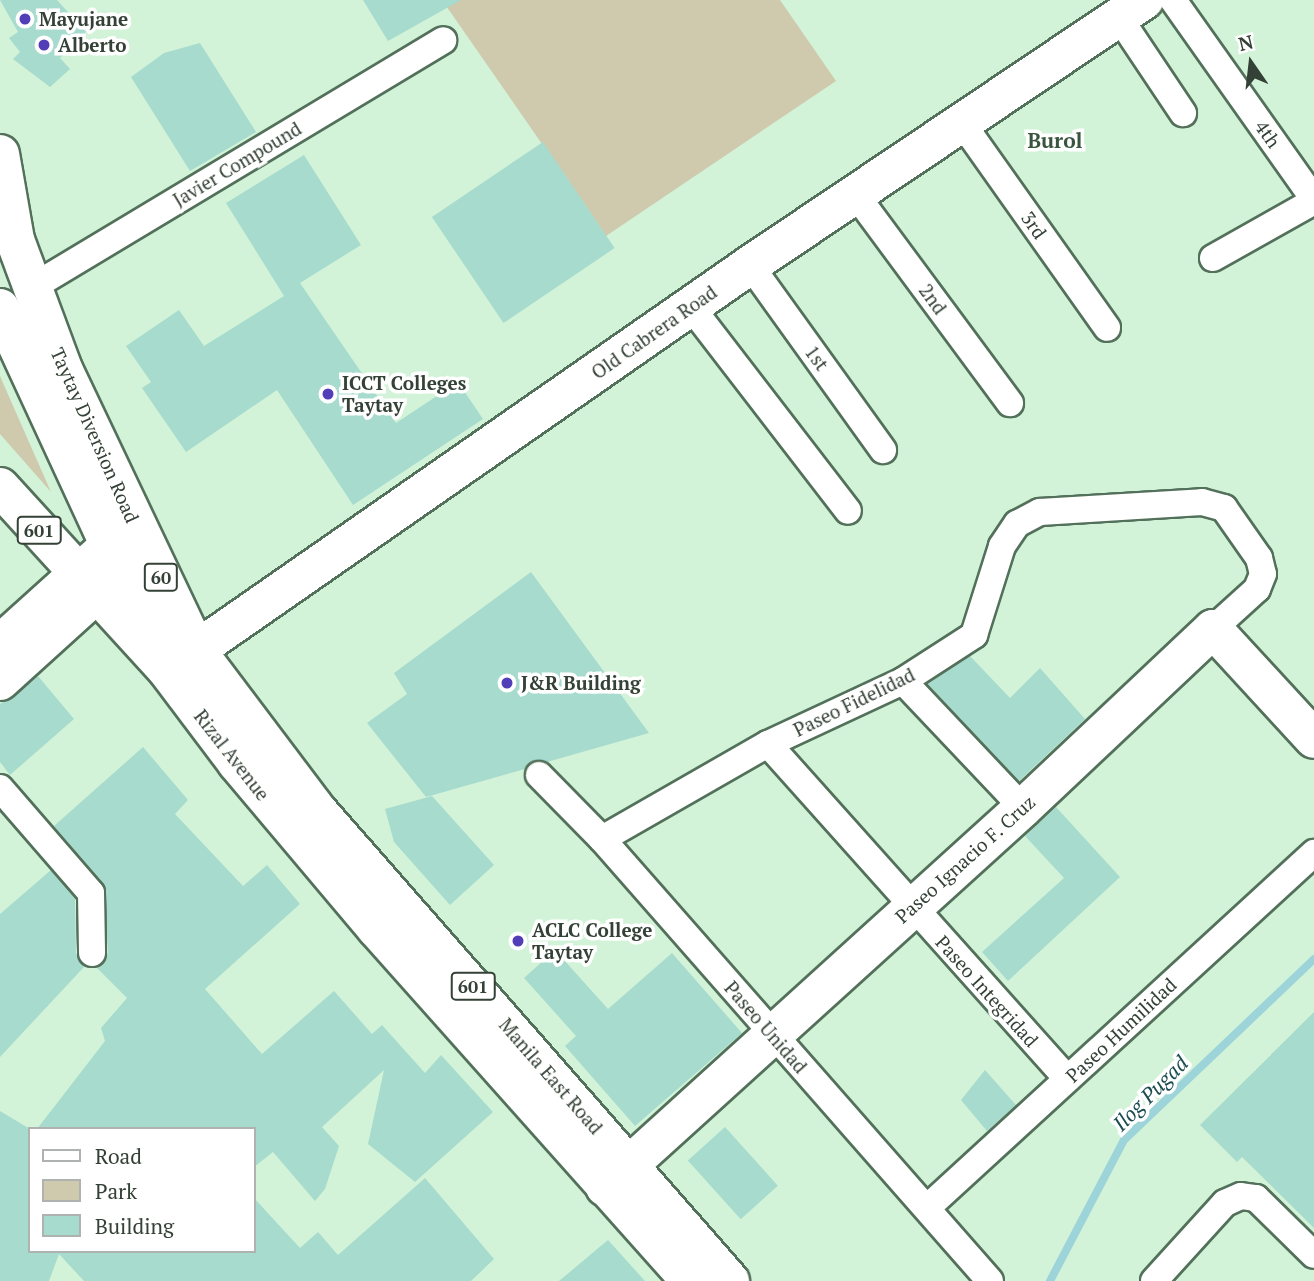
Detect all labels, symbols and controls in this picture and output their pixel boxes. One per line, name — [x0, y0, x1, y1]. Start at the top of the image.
place label: Mayujane — [39, 8, 128, 30]
marker: Mayujane — [17, 11, 33, 27]
north arrow — [1216, 28, 1286, 98]
text: N — [1236, 28, 1256, 56]
place label: Alberto — [58, 34, 127, 56]
marker: Alberto — [36, 37, 52, 53]
street label: 4th — [1251, 116, 1285, 152]
street label: Javier Compound — [169, 117, 305, 211]
district label: Burol — [1027, 127, 1083, 153]
street label: 3rd — [1017, 207, 1051, 243]
street label: 2nd — [914, 279, 952, 319]
street label: Old Cabrera Road — [587, 280, 721, 384]
street label: 1st — [800, 341, 834, 375]
street label: Taytay Diversion Road — [46, 344, 144, 526]
place label: ICCT Colleges Taytay — [342, 372, 466, 416]
marker: ICCT Colleges Taytay — [320, 386, 336, 402]
road number: 601 — [16, 516, 62, 544]
road number: 60 — [144, 562, 178, 592]
street label: Paseo Fidelidad — [790, 663, 918, 741]
place label: J&R Building — [521, 672, 641, 694]
marker: J&R Building — [499, 675, 515, 691]
street label: Rizal Avenue — [189, 705, 275, 805]
street label: Paseo Ignacio F. Cruz — [890, 790, 1040, 928]
place label: ACLC College Taytay — [532, 919, 652, 963]
street label: Paseo Integridad — [931, 931, 1043, 1051]
marker: ACLC College Taytay — [510, 933, 526, 949]
road number: 601 — [450, 972, 496, 1001]
street label: Paseo Humilidad — [1061, 973, 1181, 1087]
street label: Paseo Unidad — [720, 976, 812, 1078]
street label: Manila East Road — [495, 1013, 607, 1139]
water label: Ilog Pugad — [1107, 1050, 1193, 1136]
legend — [28, 1127, 256, 1253]
text: Road — [95, 1142, 142, 1170]
text: Park — [95, 1177, 137, 1205]
text: Building — [95, 1212, 174, 1240]

